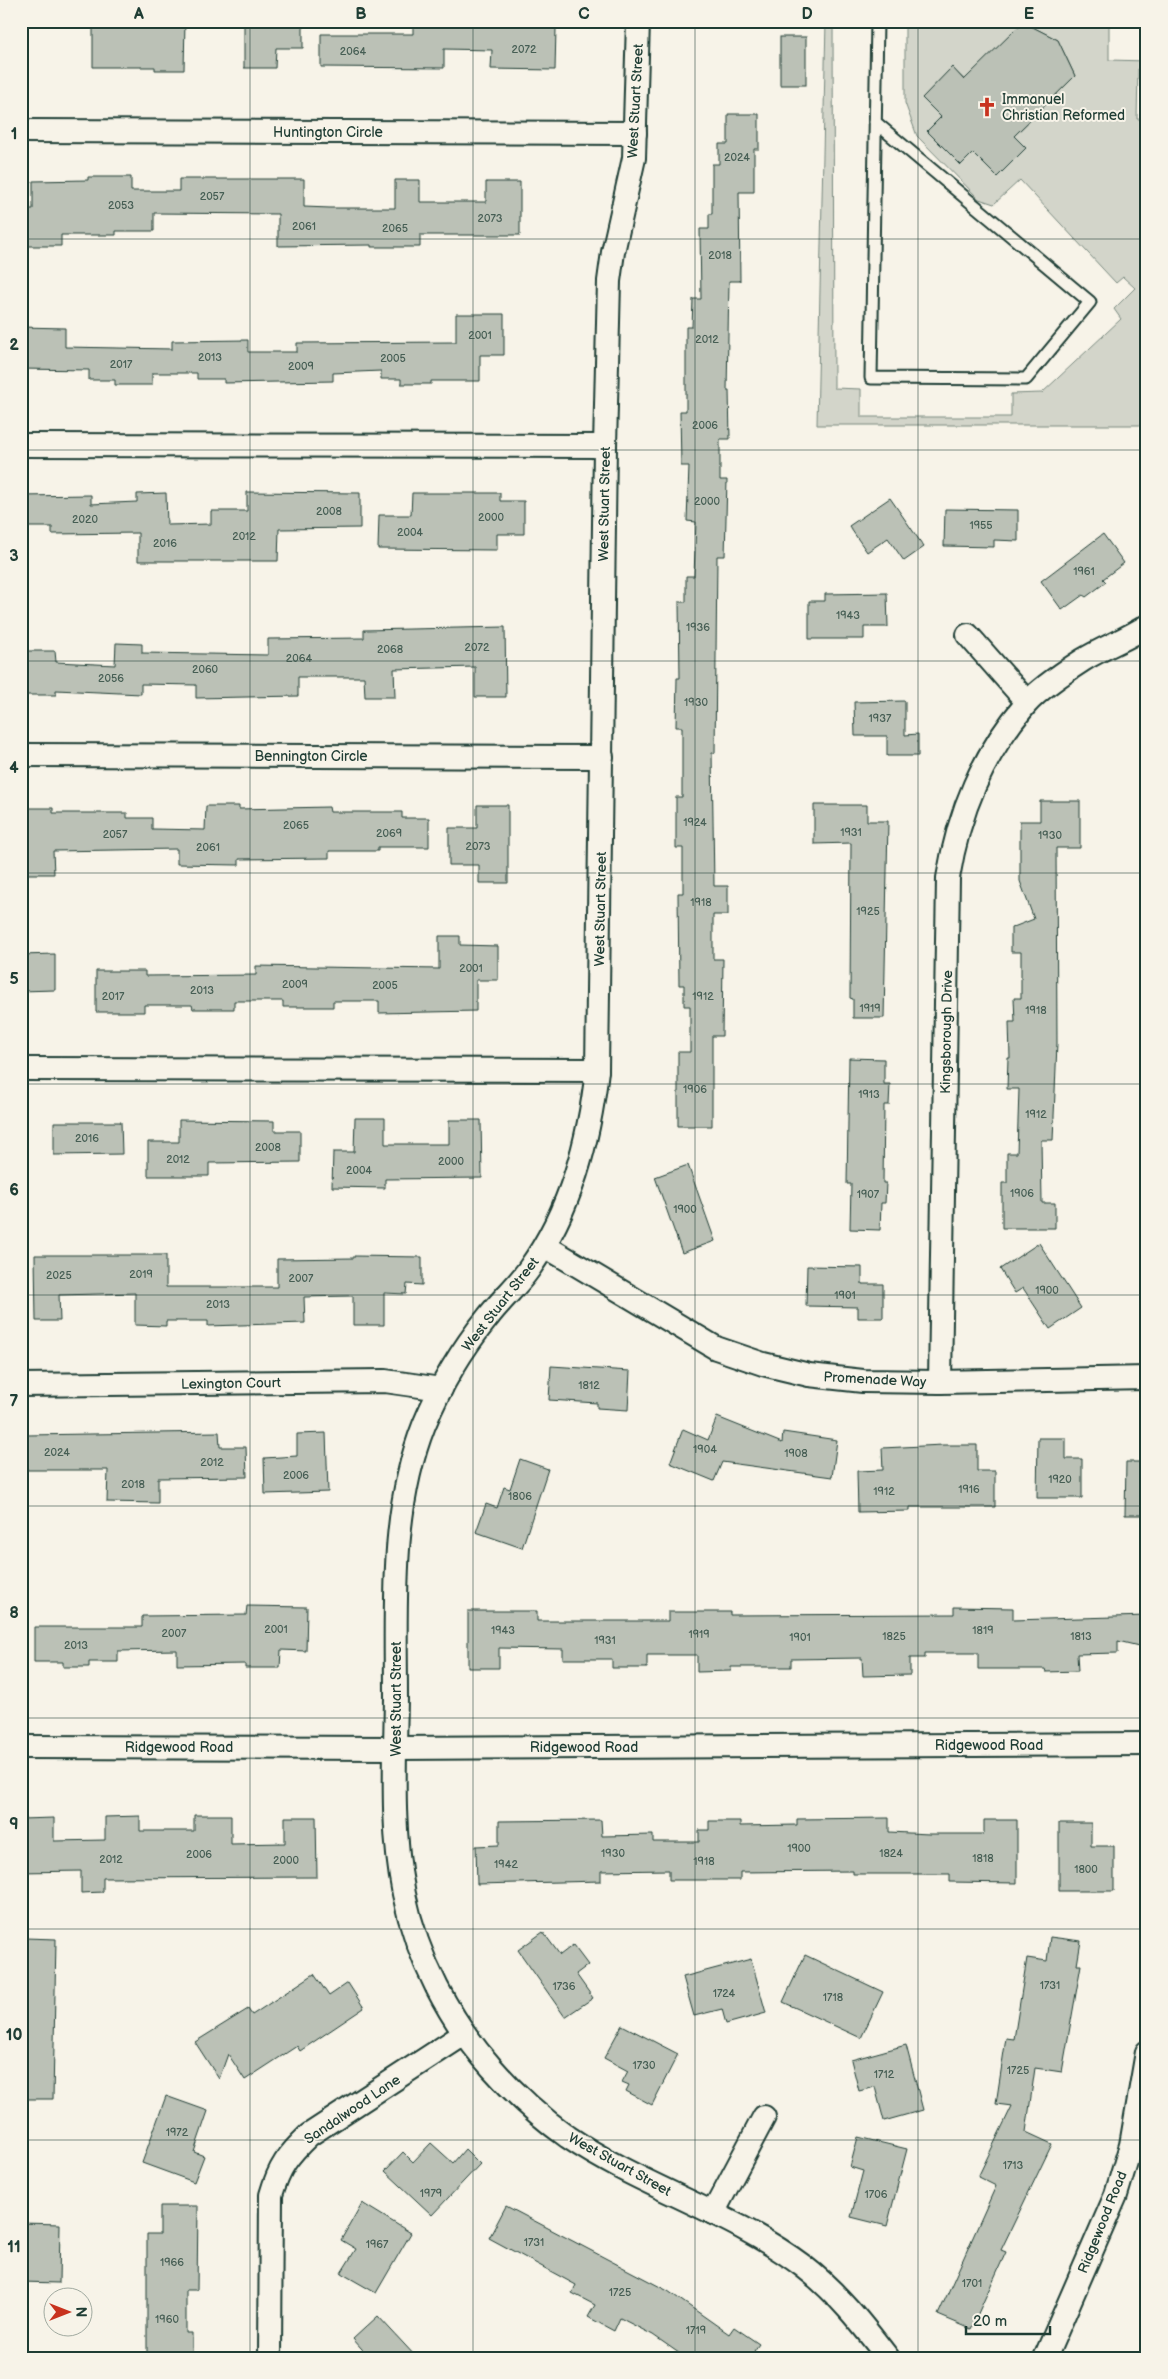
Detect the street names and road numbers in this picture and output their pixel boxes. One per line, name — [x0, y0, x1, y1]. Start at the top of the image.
street label: West Stuart Street — [624, 43, 647, 159]
street label: Huntington Circle — [273, 124, 383, 141]
street label: West Stuart Street — [595, 446, 614, 562]
street label: Bennington Circle — [254, 748, 368, 765]
street label: West Stuart Street — [591, 851, 610, 967]
street label: Kingsborough Drive — [937, 970, 956, 1094]
street label: West Stuart Street — [458, 1253, 543, 1355]
street label: Promenade Way — [823, 1368, 928, 1391]
street label: Lexington Court — [181, 1374, 282, 1393]
street label: West Stuart Street — [388, 1641, 405, 1756]
street label: Ridgewood Road — [935, 1737, 1043, 1754]
street label: Ridgewood Road — [125, 1739, 233, 1756]
street label: Ridgewood Road — [530, 1739, 638, 1756]
street label: Sandalwood Lane — [301, 2071, 404, 2148]
street label: West Stuart Street — [565, 2129, 675, 2200]
street label: Ridgewood Road — [1074, 2169, 1131, 2276]

